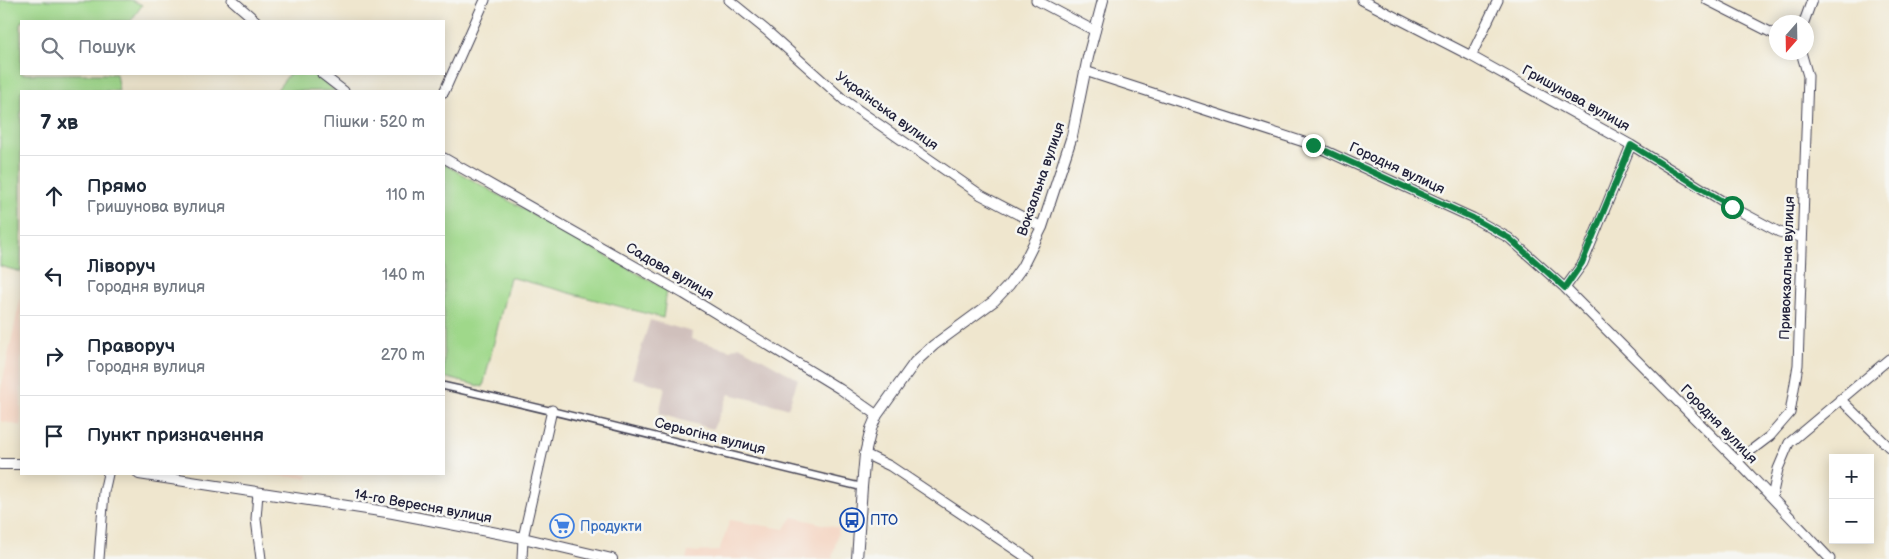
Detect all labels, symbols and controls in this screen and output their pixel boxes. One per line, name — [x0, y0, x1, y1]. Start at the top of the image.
north arrow — [1769, 15, 1814, 60]
search box — [20, 20, 445, 75]
icon: search — [38, 34, 66, 62]
text: Пошук — [78, 36, 136, 59]
street label: Гришунова вулиця — [1519, 61, 1633, 135]
street label: Українська вулиця — [832, 68, 942, 154]
text: 7 хв — [40, 110, 78, 135]
text: Пішки · 520 m — [323, 113, 425, 132]
street label: Вокзальна вулиця — [1014, 120, 1068, 238]
route end — [1302, 134, 1325, 157]
street label: Городня вулиця — [1347, 138, 1448, 198]
text: Прямо — [87, 175, 147, 198]
icon: ahead — [40, 182, 68, 210]
text: 110 m — [386, 186, 425, 205]
route start — [1721, 196, 1744, 219]
street label: Привокзальна вулиця — [1776, 196, 1798, 340]
text: Гришунова вулиця — [87, 198, 225, 217]
street label: Садова вулиця — [623, 239, 717, 303]
text: Ліворуч — [87, 255, 156, 278]
icon: left — [40, 262, 68, 290]
text: 140 m — [382, 266, 425, 285]
text: Городня вулиця — [87, 278, 205, 297]
text: Праворуч — [87, 335, 175, 358]
icon: right — [40, 342, 68, 370]
text: 270 m — [381, 346, 425, 365]
text: Городня вулиця — [87, 358, 205, 377]
street label: Городня вулиця — [1677, 381, 1761, 467]
street label: Серьогіна вулиця — [653, 414, 768, 458]
icon: arrive — [40, 422, 68, 450]
text: Пункт призначення — [87, 424, 264, 447]
map controls — [1829, 454, 1874, 544]
button: + — [1829, 454, 1874, 499]
street label: 14-го Вересня вулиця — [353, 486, 493, 527]
button: − — [1829, 499, 1874, 544]
bus stop icon: ПТО — [839, 507, 865, 533]
place label: ПТО — [870, 512, 898, 529]
supermarket icon: Продукти — [549, 513, 575, 539]
place label: Продукти — [580, 518, 642, 535]

